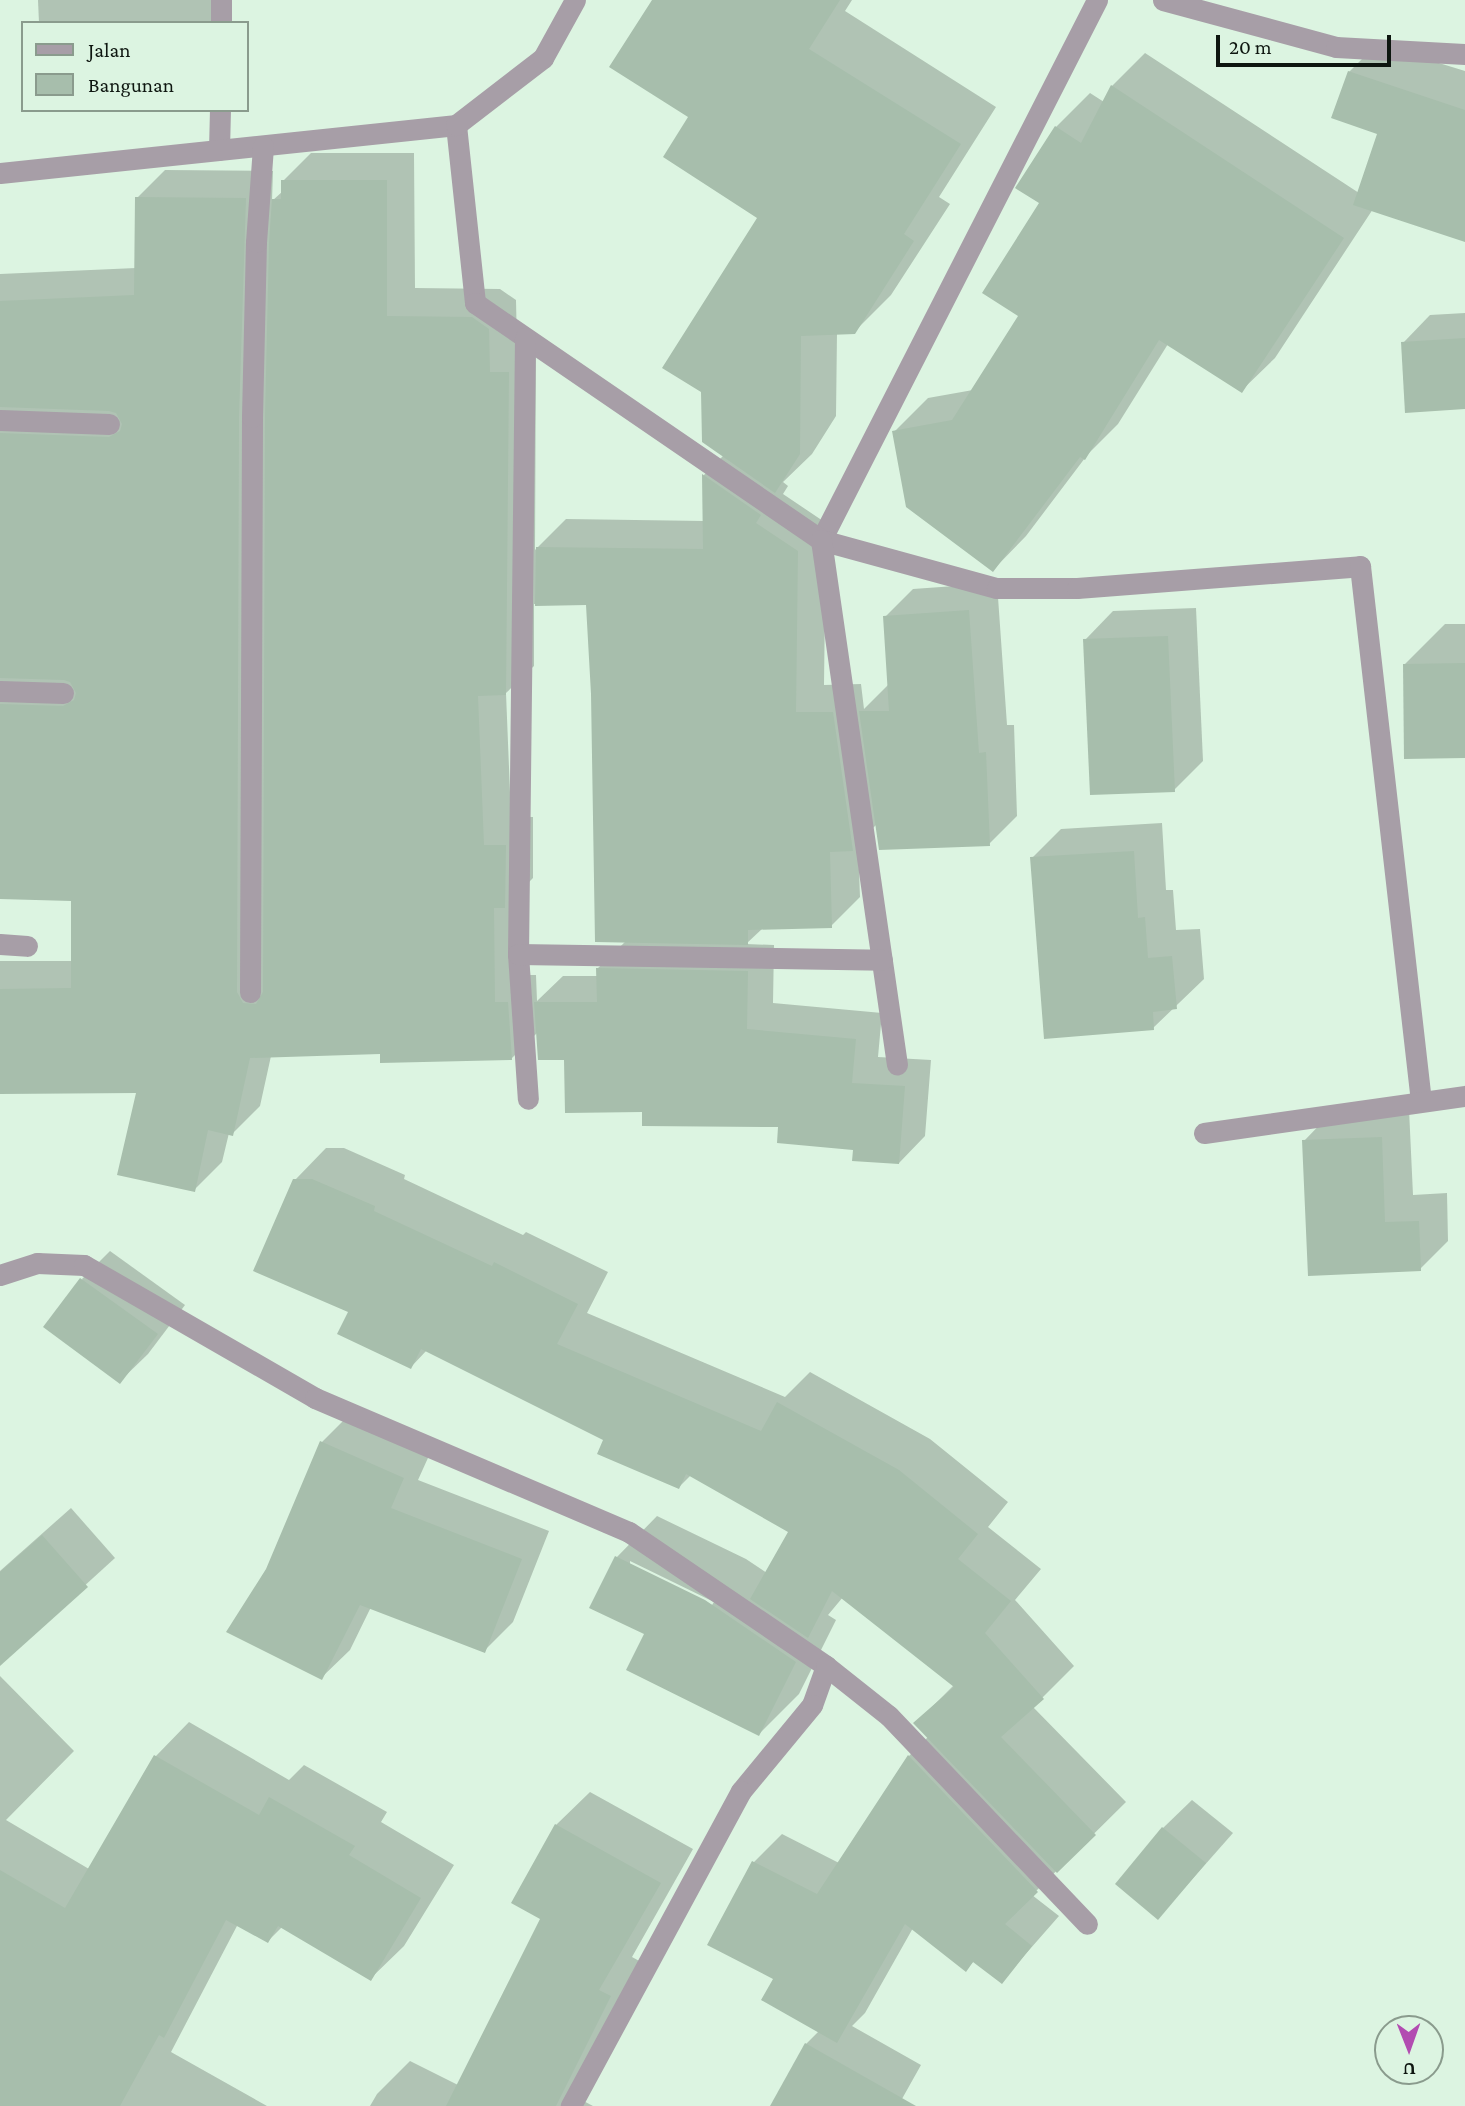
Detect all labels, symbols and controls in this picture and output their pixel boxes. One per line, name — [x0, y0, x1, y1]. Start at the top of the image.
legend — [21, 21, 248, 112]
scale bar — [1220, 21, 1395, 65]
text: 20 m — [1229, 35, 1272, 59]
text: Jalan — [88, 38, 130, 62]
text: Bangunan — [88, 73, 174, 97]
north arrow — [1374, 2015, 1444, 2085]
text: U — [1403, 2059, 1416, 2080]

